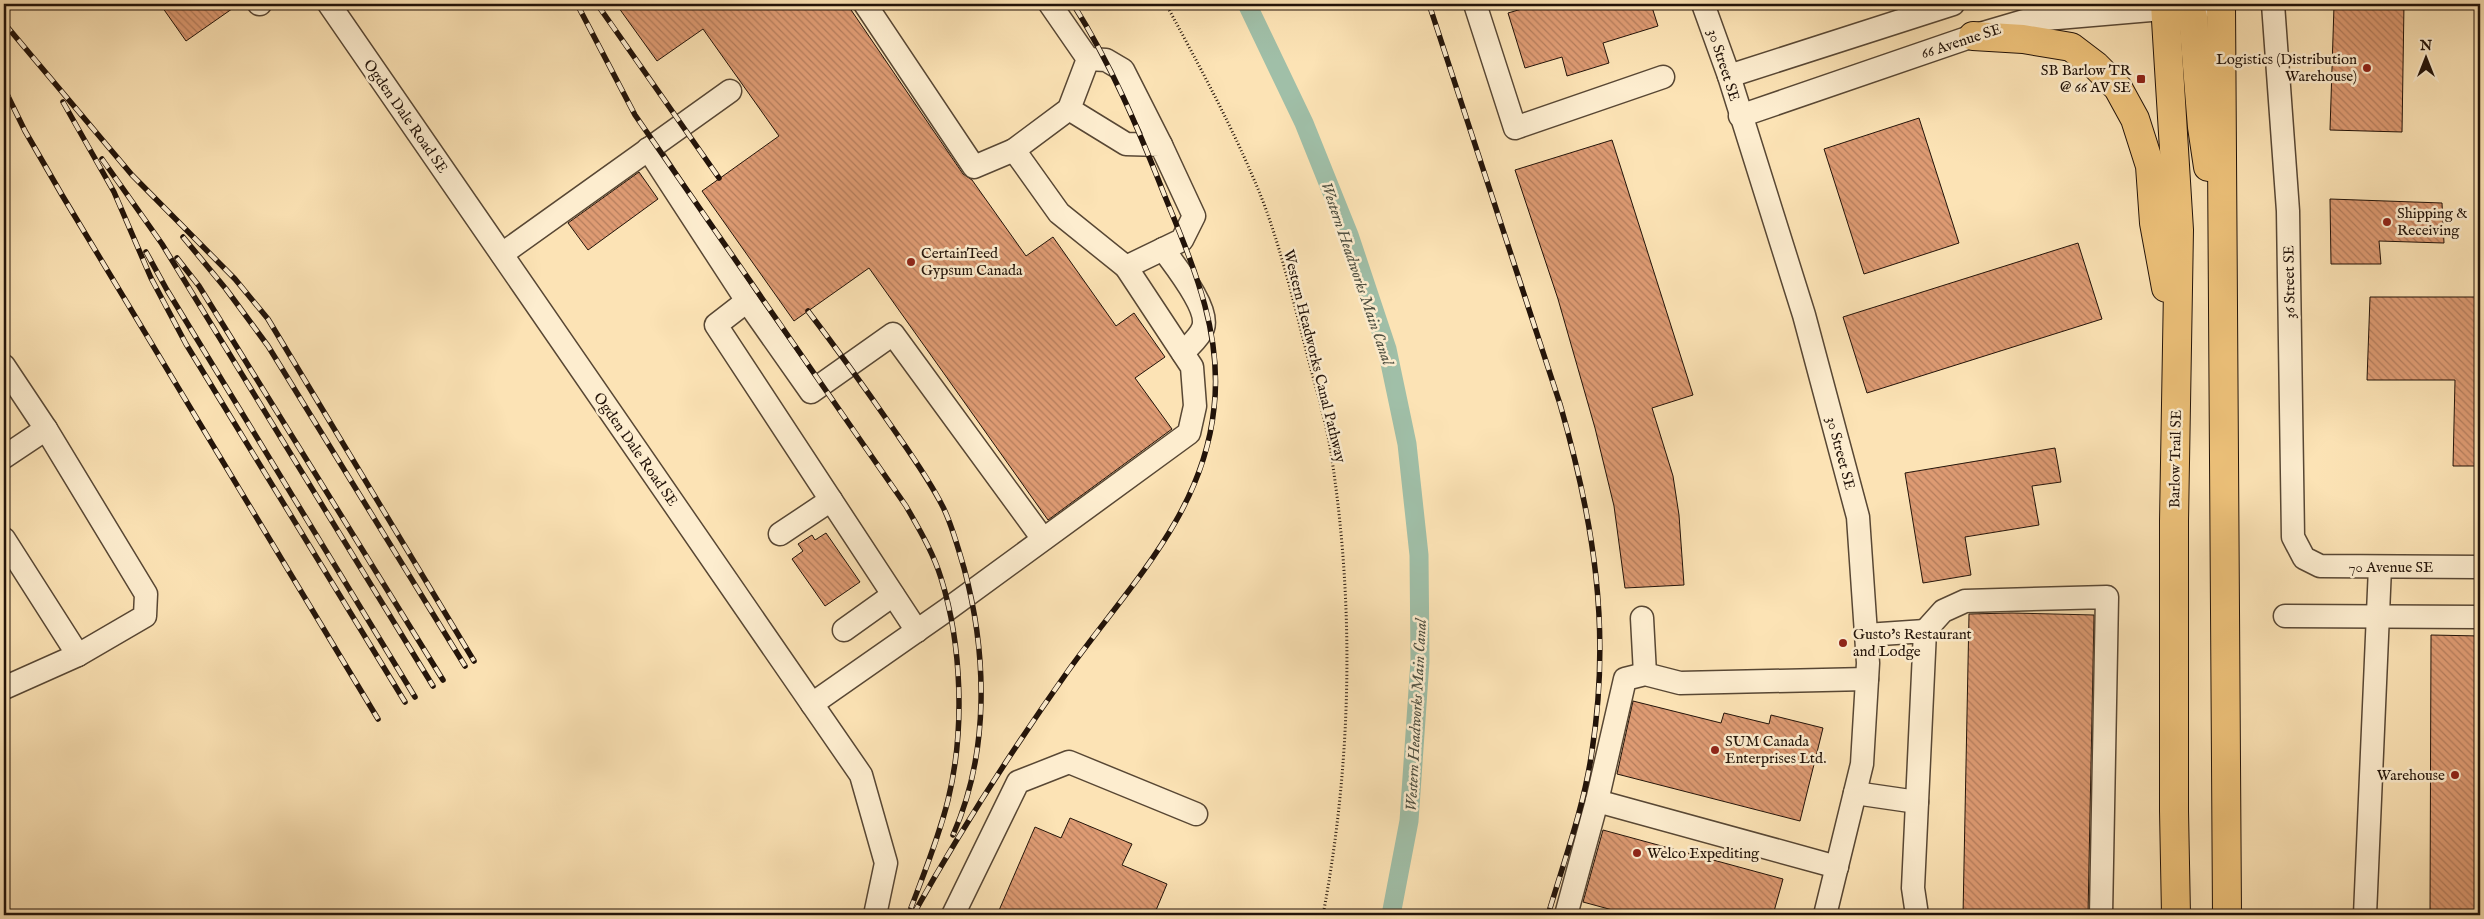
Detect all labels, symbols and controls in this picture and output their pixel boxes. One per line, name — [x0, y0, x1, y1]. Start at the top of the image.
street label: 66 Avenue SE — [1919, 20, 2004, 63]
street label: 30 Street SE — [1703, 27, 1744, 104]
north arrow — [2402, 32, 2452, 82]
text: N — [2419, 37, 2432, 55]
place label: Logistics (Distribution Warehouse) — [2216, 50, 2357, 86]
street label: Ogden Dale Road SE — [359, 56, 452, 177]
place label: SB Barlow TR @ 66 AV SE — [2041, 61, 2132, 97]
marker: Logistics (Distribution Warehouse) — [2361, 62, 2373, 74]
marker: SB Barlow TR @ 66 AV SE — [2135, 73, 2147, 85]
water label: Western Headworks Main Canal — [1315, 179, 1397, 369]
place label: Shipping & Receiving — [2397, 204, 2468, 240]
marker: Shipping & Receiving — [2381, 216, 2393, 228]
place label: CertainTeed Gypsum Canada — [921, 244, 1023, 280]
street label: 36 Street SE — [2279, 245, 2300, 319]
street label: Western Headworks Canal Pathway — [1279, 248, 1350, 465]
marker: CertainTeed Gypsum Canada — [905, 256, 917, 268]
street label: Ogden Dale Road SE — [589, 389, 682, 510]
street label: Barlow Trail SE — [2165, 410, 2186, 508]
street label: 30 Street SE — [1822, 415, 1859, 492]
street label: 70 Avenue SE — [2349, 558, 2433, 577]
water label: Western Headworks Main Canal — [1402, 617, 1432, 812]
place label: Gusto's Restaurant and Lodge — [1853, 625, 1972, 661]
marker: Gusto's Restaurant and Lodge — [1837, 637, 1849, 649]
place label: SUM Canada Enterprises Ltd. — [1725, 732, 1826, 768]
marker: SUM Canada Enterprises Ltd. — [1709, 744, 1721, 756]
place label: Warehouse — [2377, 766, 2445, 785]
marker: Warehouse — [2449, 769, 2461, 781]
place label: Welco Expediting — [1647, 844, 1760, 863]
marker: Welco Expediting — [1631, 847, 1643, 859]

